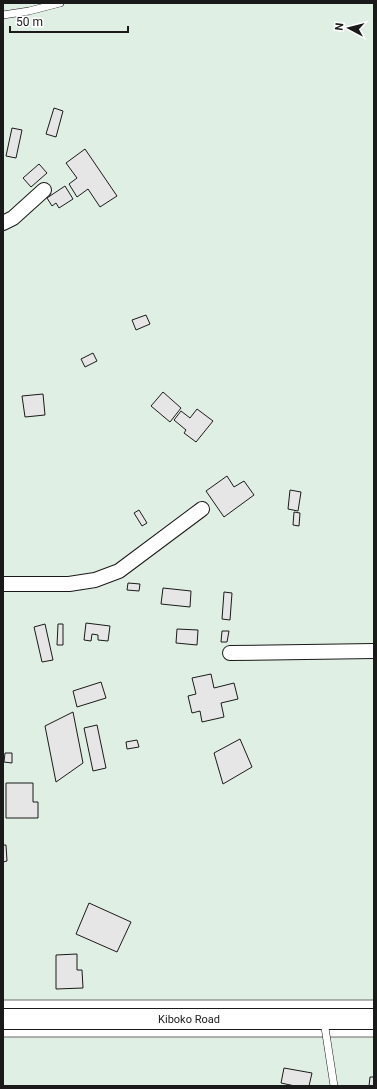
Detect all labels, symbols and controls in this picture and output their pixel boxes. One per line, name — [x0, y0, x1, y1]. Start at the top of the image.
scale bar — [10, 8, 128, 34]
north arrow — [329, 8, 369, 48]
text: 50 m — [16, 15, 43, 29]
text: N — [333, 22, 347, 31]
street label: Kiboko Road — [158, 1013, 220, 1026]

